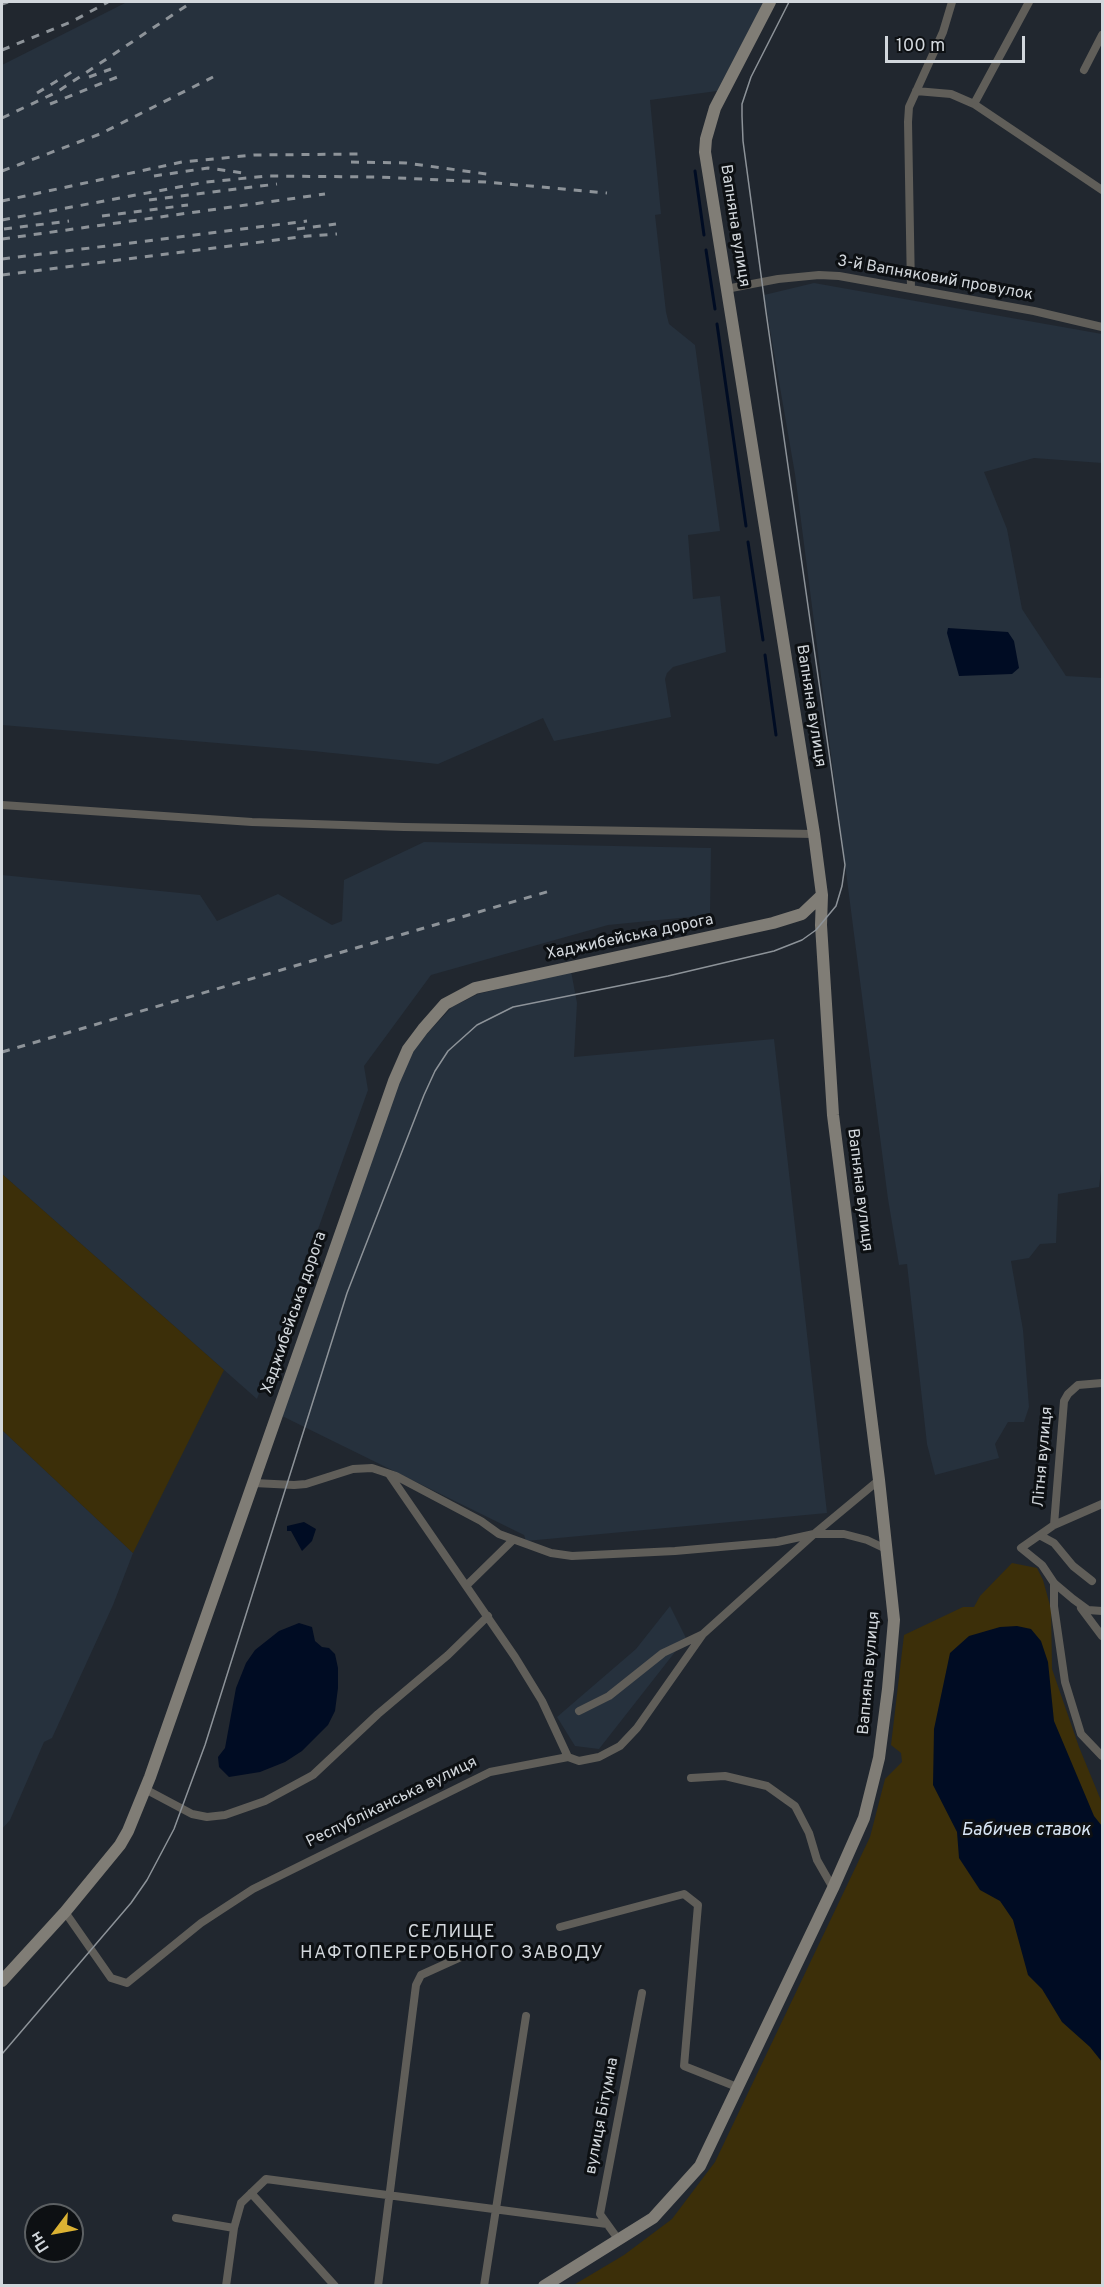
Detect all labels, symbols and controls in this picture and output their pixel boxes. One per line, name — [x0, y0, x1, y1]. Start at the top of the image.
scale bar — [888, 24, 1028, 62]
text: 100 m — [896, 35, 945, 58]
street label: Вапняна вулиця — [715, 163, 753, 289]
street label: 3-й Вапняковий провулок — [836, 252, 1034, 306]
street label: Вапняна вулиця — [791, 643, 829, 769]
street label: Хаджибейська дорога — [545, 911, 715, 965]
street label: Вапняна вулиця — [842, 1127, 876, 1253]
street label: Хаджибейська дорога — [258, 1229, 332, 1397]
street label: Літня вулиця — [1030, 1406, 1058, 1508]
street label: Вапняна вулиця — [855, 1610, 885, 1736]
street label: Республіканська вулиця — [303, 1753, 481, 1853]
water label: Бабичев ставок — [961, 1820, 1091, 1842]
district label: СЕЛИЩЕ НАФТОПЕРЕРОБНОГО ЗАВОДУ — [300, 1922, 604, 1964]
street label: вулиця Бітумна — [582, 2056, 624, 2176]
north arrow — [24, 2203, 84, 2263]
text: Пн — [26, 2227, 55, 2256]

